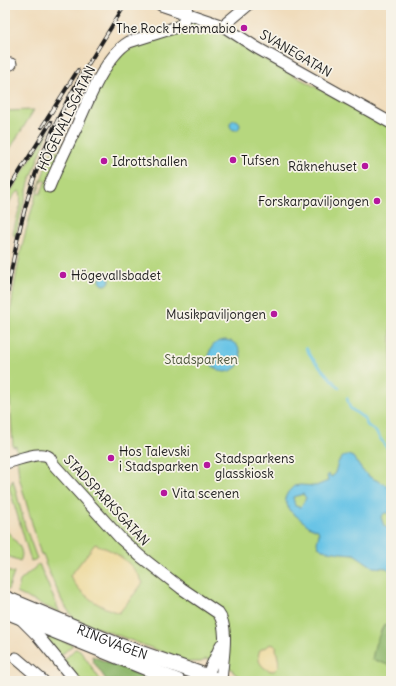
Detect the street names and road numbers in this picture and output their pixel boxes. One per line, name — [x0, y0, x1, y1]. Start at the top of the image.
street label: SVANEGATAN — [257, 26, 335, 81]
street label: HÖGEVALLSGATAN — [33, 63, 99, 173]
street label: STADSPARKSGATAN — [60, 451, 153, 549]
street label: RINGVÄGEN — [74, 621, 150, 663]

